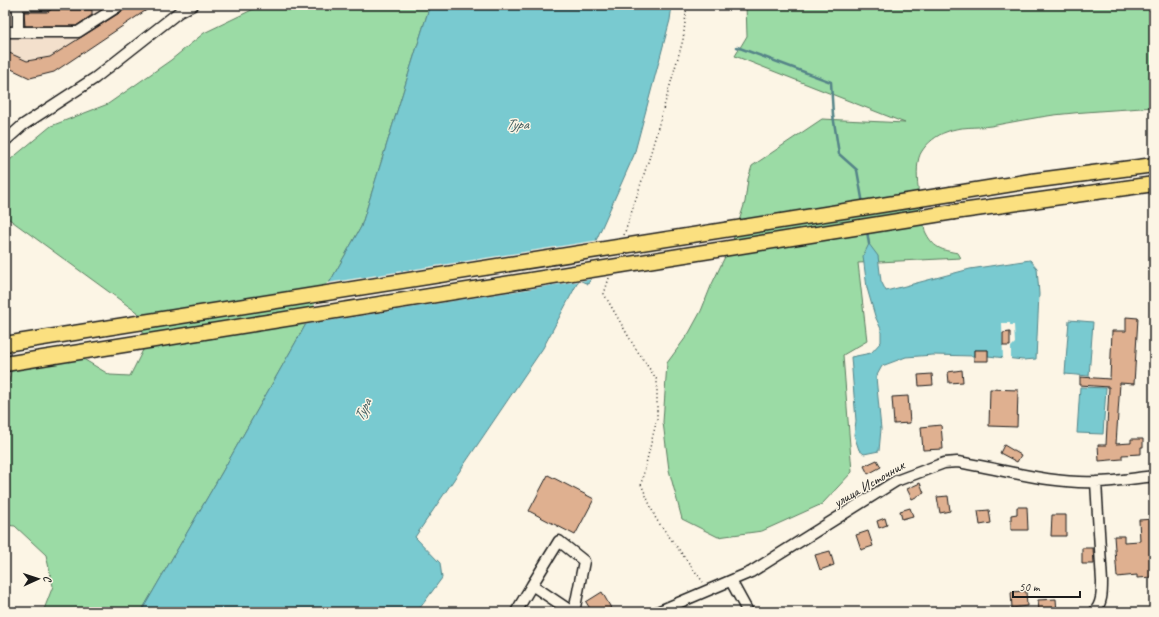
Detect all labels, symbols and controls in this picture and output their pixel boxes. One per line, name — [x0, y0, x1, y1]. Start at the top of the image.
water label: Тура — [506, 115, 530, 134]
water label: Тура — [350, 394, 377, 424]
street label: улица Источник — [830, 456, 909, 512]
north arrow — [18, 559, 58, 599]
scale bar — [1013, 573, 1080, 599]
text: С — [41, 575, 55, 583]
text: 50 m — [1019, 579, 1041, 595]

